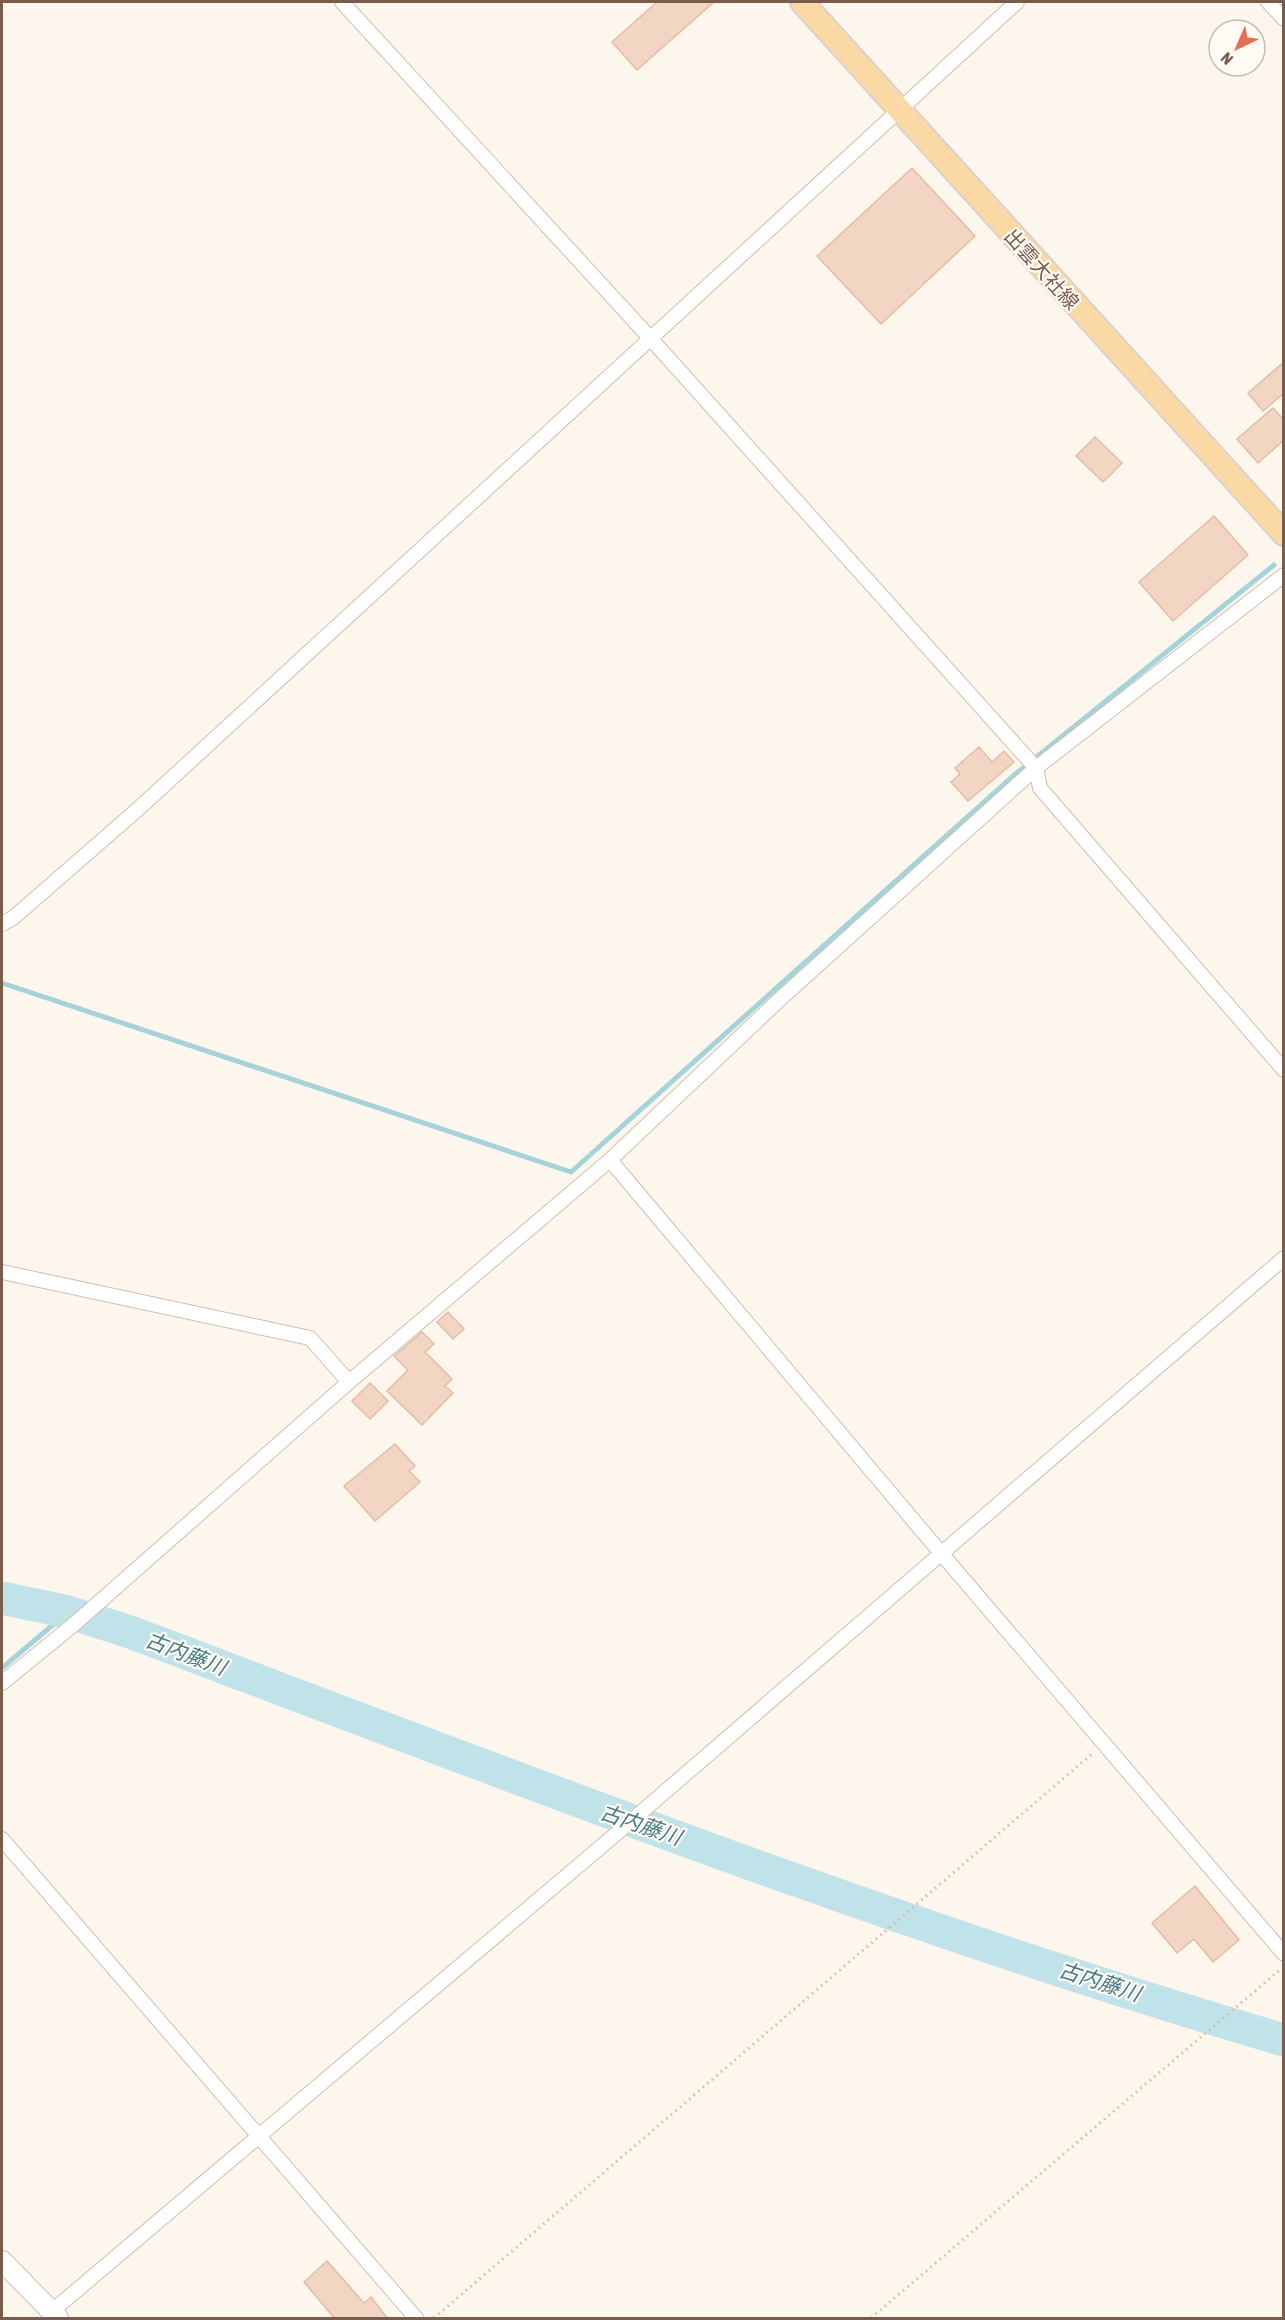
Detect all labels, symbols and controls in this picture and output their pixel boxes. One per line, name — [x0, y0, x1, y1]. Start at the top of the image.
north arrow — [1207, 18, 1267, 78]
text: N — [1217, 49, 1236, 69]
street label: 出雲大社線 — [1000, 224, 1084, 314]
water label: 古内藤川 — [142, 1627, 231, 1680]
water label: 古内藤川 — [597, 1799, 687, 1850]
water label: 古内藤川 — [1056, 1957, 1146, 2006]

